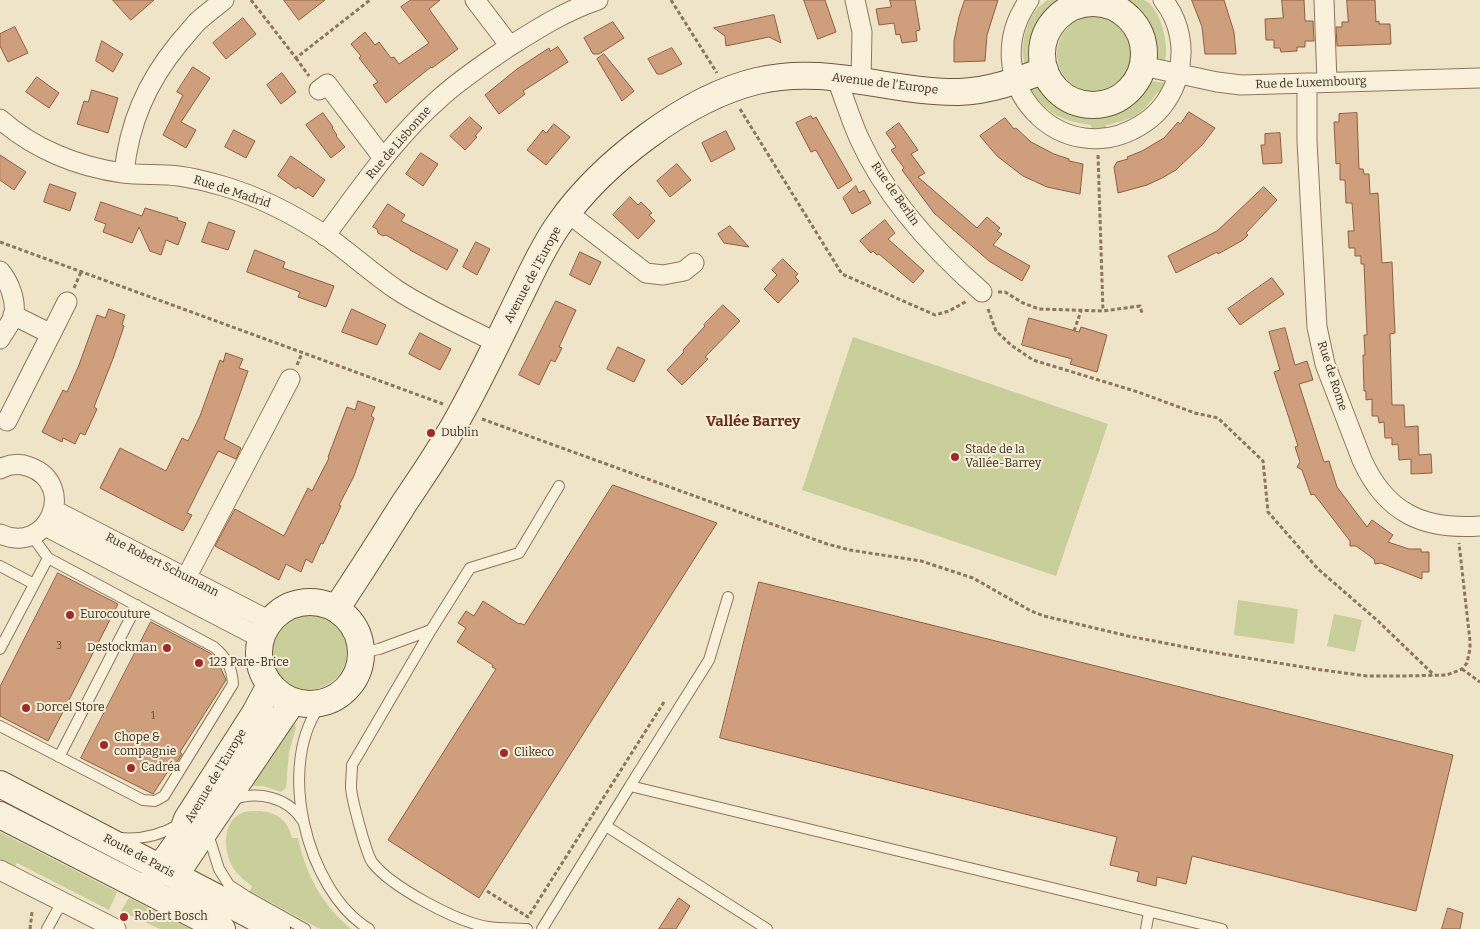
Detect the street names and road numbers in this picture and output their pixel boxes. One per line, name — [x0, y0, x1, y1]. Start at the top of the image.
street label: Avenue de l'Europe — [831, 70, 939, 98]
street label: Rue de Luxembourg — [1255, 74, 1367, 92]
street label: Rue de Lisbonne — [364, 104, 434, 182]
street label: Rue de Berlin — [868, 160, 922, 228]
street label: Rue de Madrid — [192, 173, 272, 211]
street label: Avenue de l'Europe — [502, 224, 564, 326]
street label: Rue de Rome — [1314, 339, 1350, 413]
street label: Rue Robert Schumann — [103, 530, 221, 600]
street label: Avenue de l'Europe — [182, 726, 250, 826]
street label: Route de Paris — [101, 831, 177, 881]

